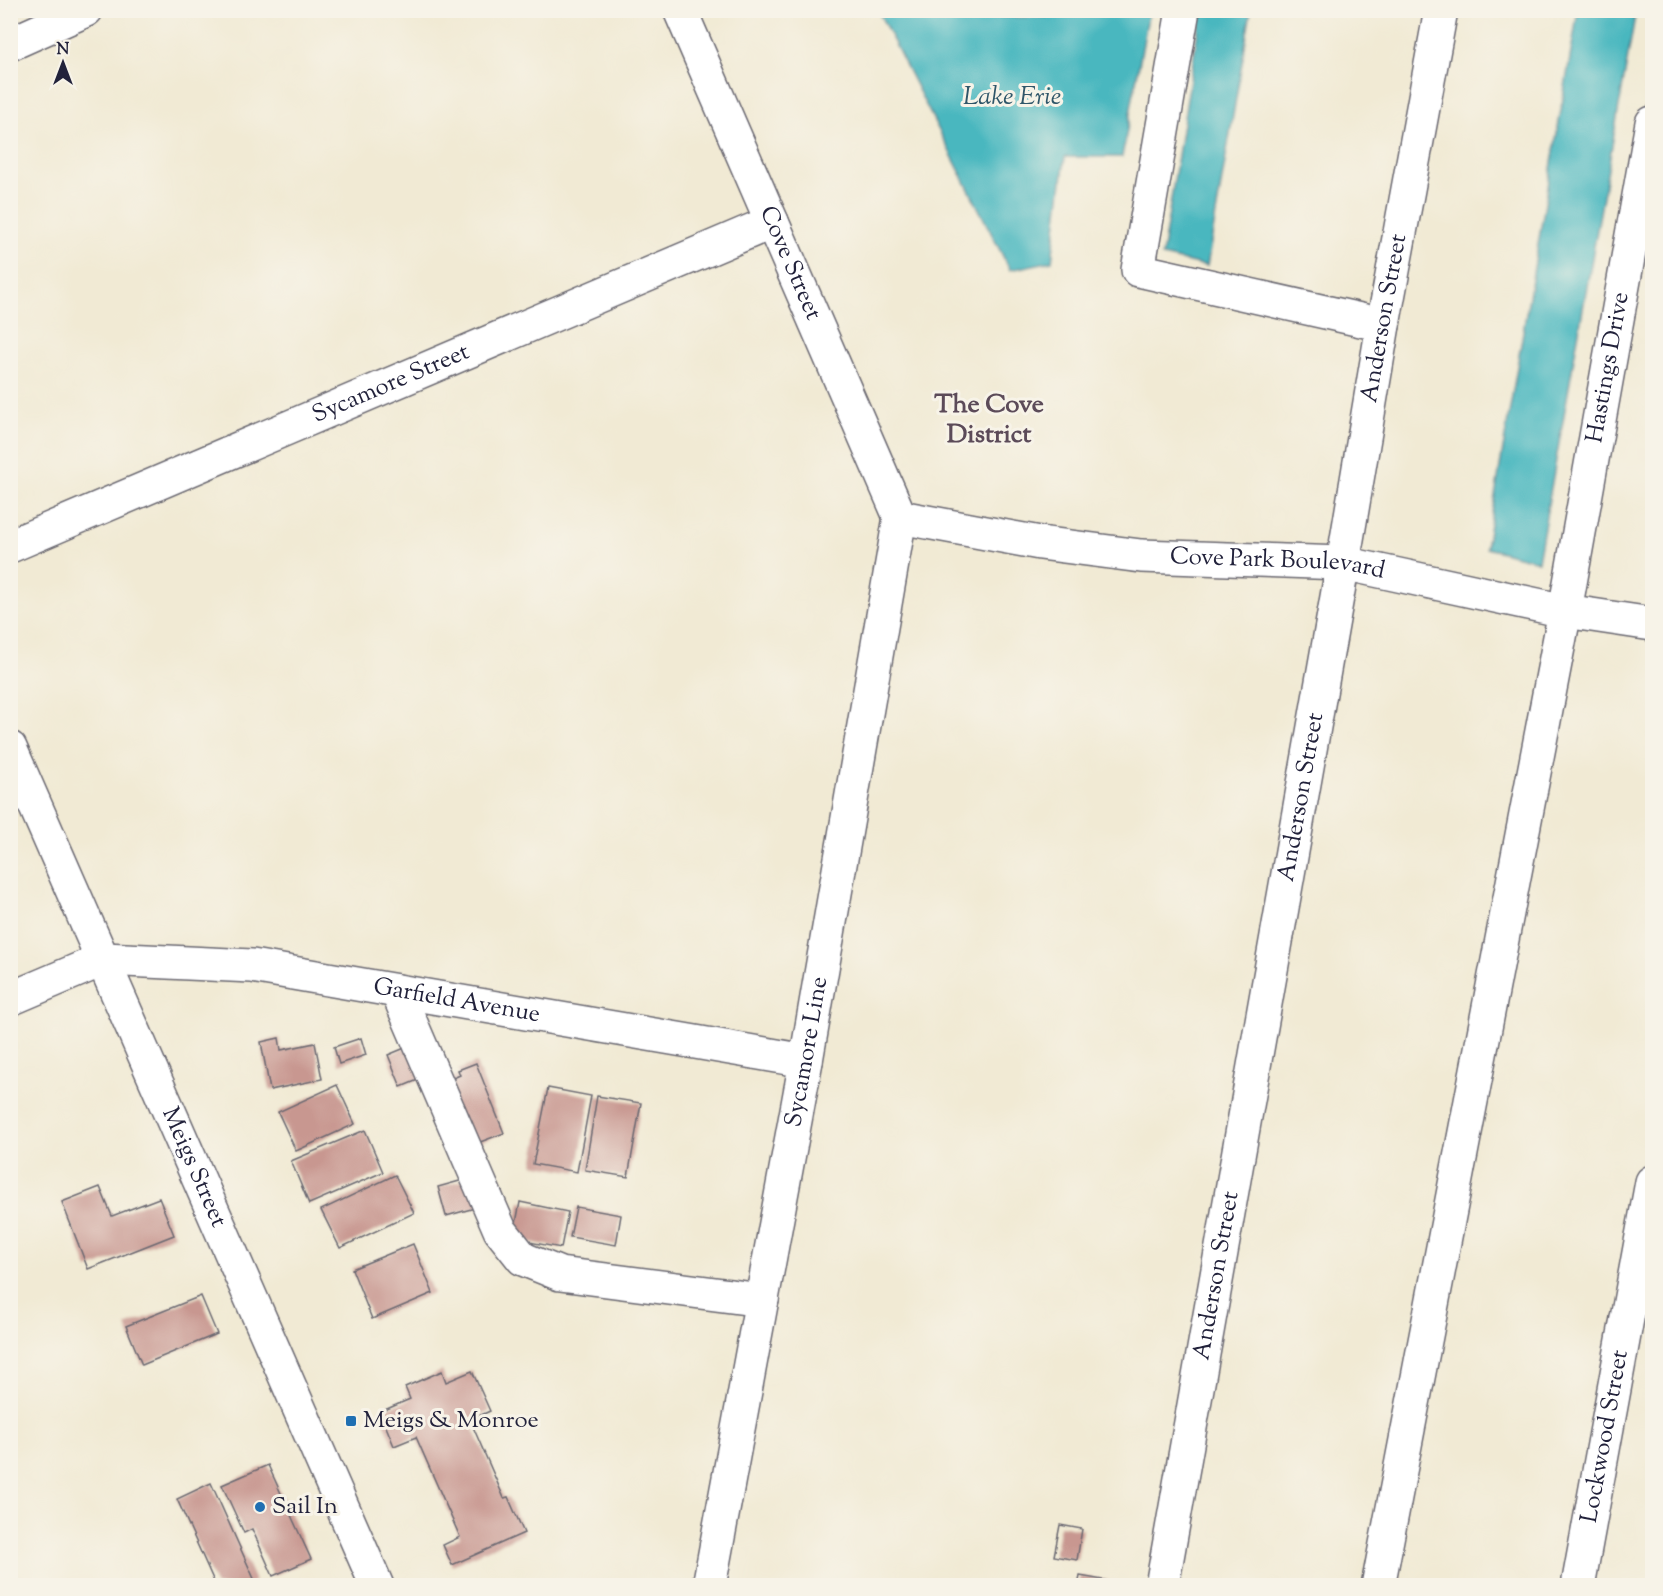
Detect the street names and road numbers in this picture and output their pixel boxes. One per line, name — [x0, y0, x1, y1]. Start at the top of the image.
street label: Cove Street — [750, 201, 830, 326]
street label: Anderson Street — [1353, 231, 1416, 405]
street label: Hastings Drive — [1578, 290, 1639, 446]
street label: Sycamore Street — [307, 336, 475, 432]
street label: Cove Park Boulevard — [1169, 540, 1389, 589]
street label: Anderson Street — [1270, 710, 1333, 884]
street label: Garfield Avenue — [371, 970, 543, 1032]
street label: Sycamore Line — [777, 974, 837, 1130]
street label: Meigs Street — [153, 1102, 235, 1233]
street label: Anderson Street — [1185, 1189, 1249, 1363]
street label: Lockwood Street — [1573, 1347, 1638, 1526]

